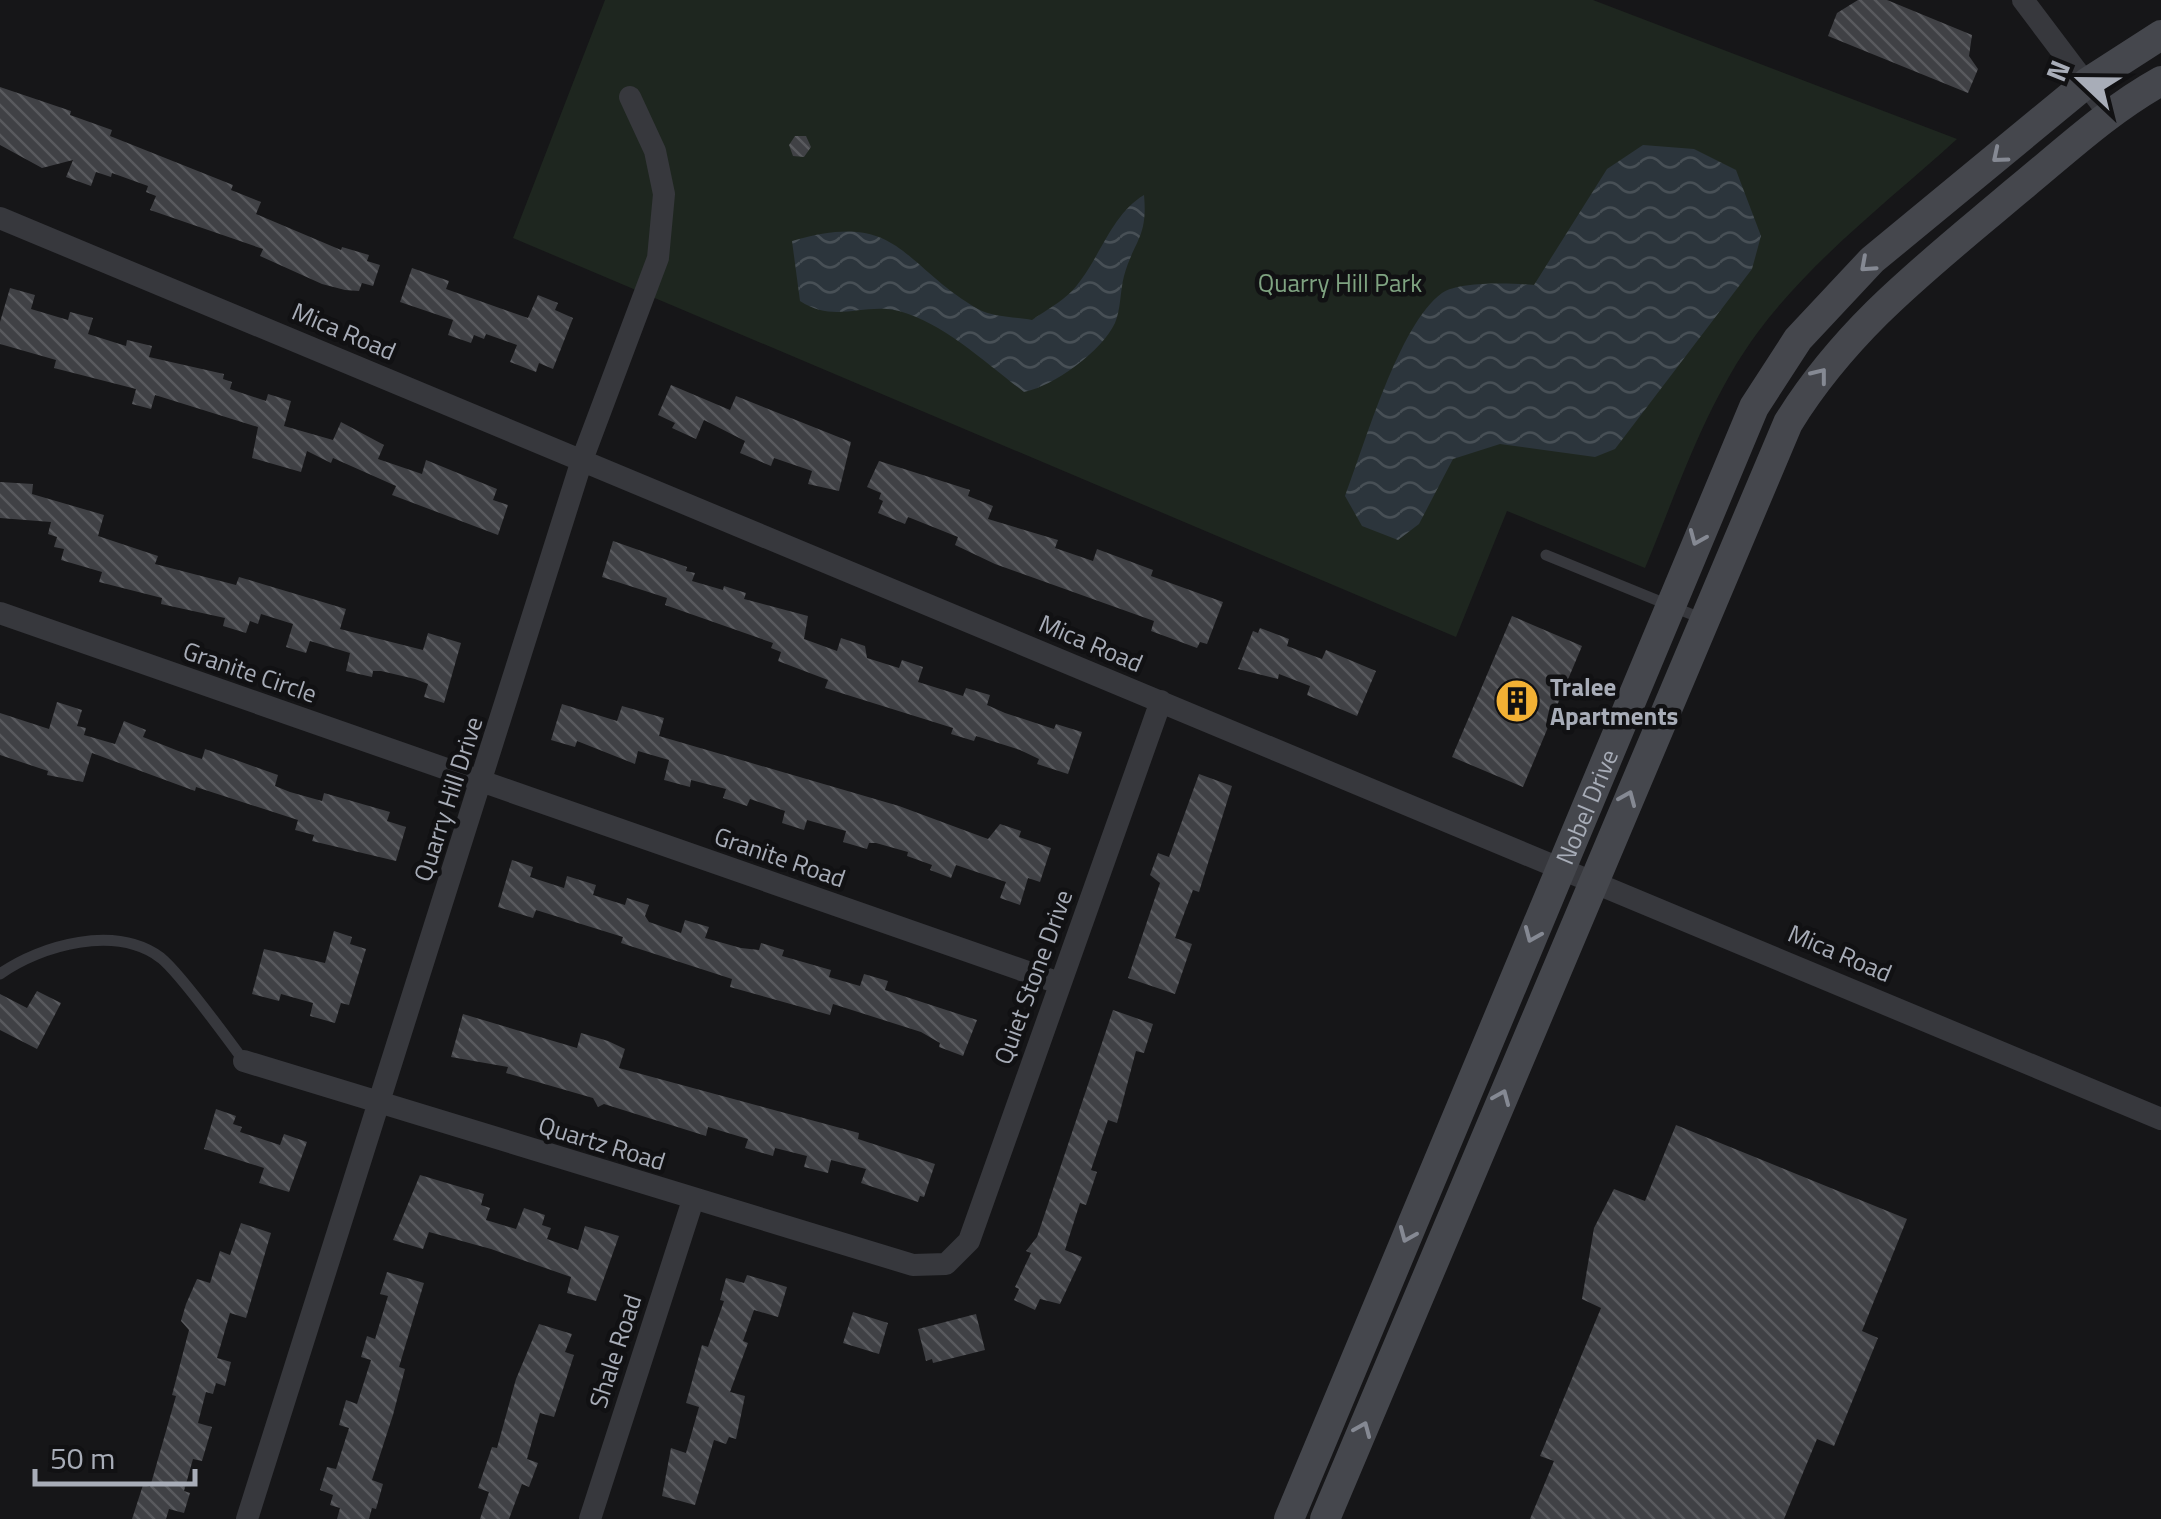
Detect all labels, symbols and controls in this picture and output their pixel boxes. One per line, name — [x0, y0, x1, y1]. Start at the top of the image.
north arrow — [2031, 30, 2131, 130]
text: N — [2034, 53, 2081, 87]
one-way arrow — [1992, 144, 2011, 162]
one-way arrow — [1860, 254, 1879, 272]
park label: Quarry Hill Park — [1258, 264, 1422, 302]
street label: Mica Road — [286, 292, 402, 370]
one-way arrow — [1808, 368, 1826, 386]
one-way arrow — [1689, 528, 1709, 546]
street label: Mica Road — [1033, 604, 1149, 682]
street label: Granite Circle — [178, 631, 322, 713]
place label: Tralee Apartments — [1550, 668, 1678, 735]
building icon: Tralee Apartments — [1494, 678, 1540, 724]
street label: Quarry Hill Drive — [403, 712, 493, 886]
street label: Nobel Drive — [1546, 743, 1628, 870]
one-way arrow — [1616, 790, 1636, 808]
street label: Granite Road — [709, 817, 851, 897]
street label: Quiet Stone Drive — [984, 884, 1082, 1070]
street label: Mica Road — [1782, 914, 1898, 992]
one-way arrow — [1524, 925, 1544, 943]
one-way arrow — [1490, 1089, 1510, 1107]
street label: Quartz Road — [534, 1106, 670, 1180]
one-way arrow — [1399, 1225, 1419, 1243]
street label: Shale Road — [579, 1289, 651, 1413]
one-way arrow — [1351, 1421, 1371, 1439]
scale bar — [35, 1424, 195, 1486]
text: 50 m — [50, 1435, 115, 1481]

